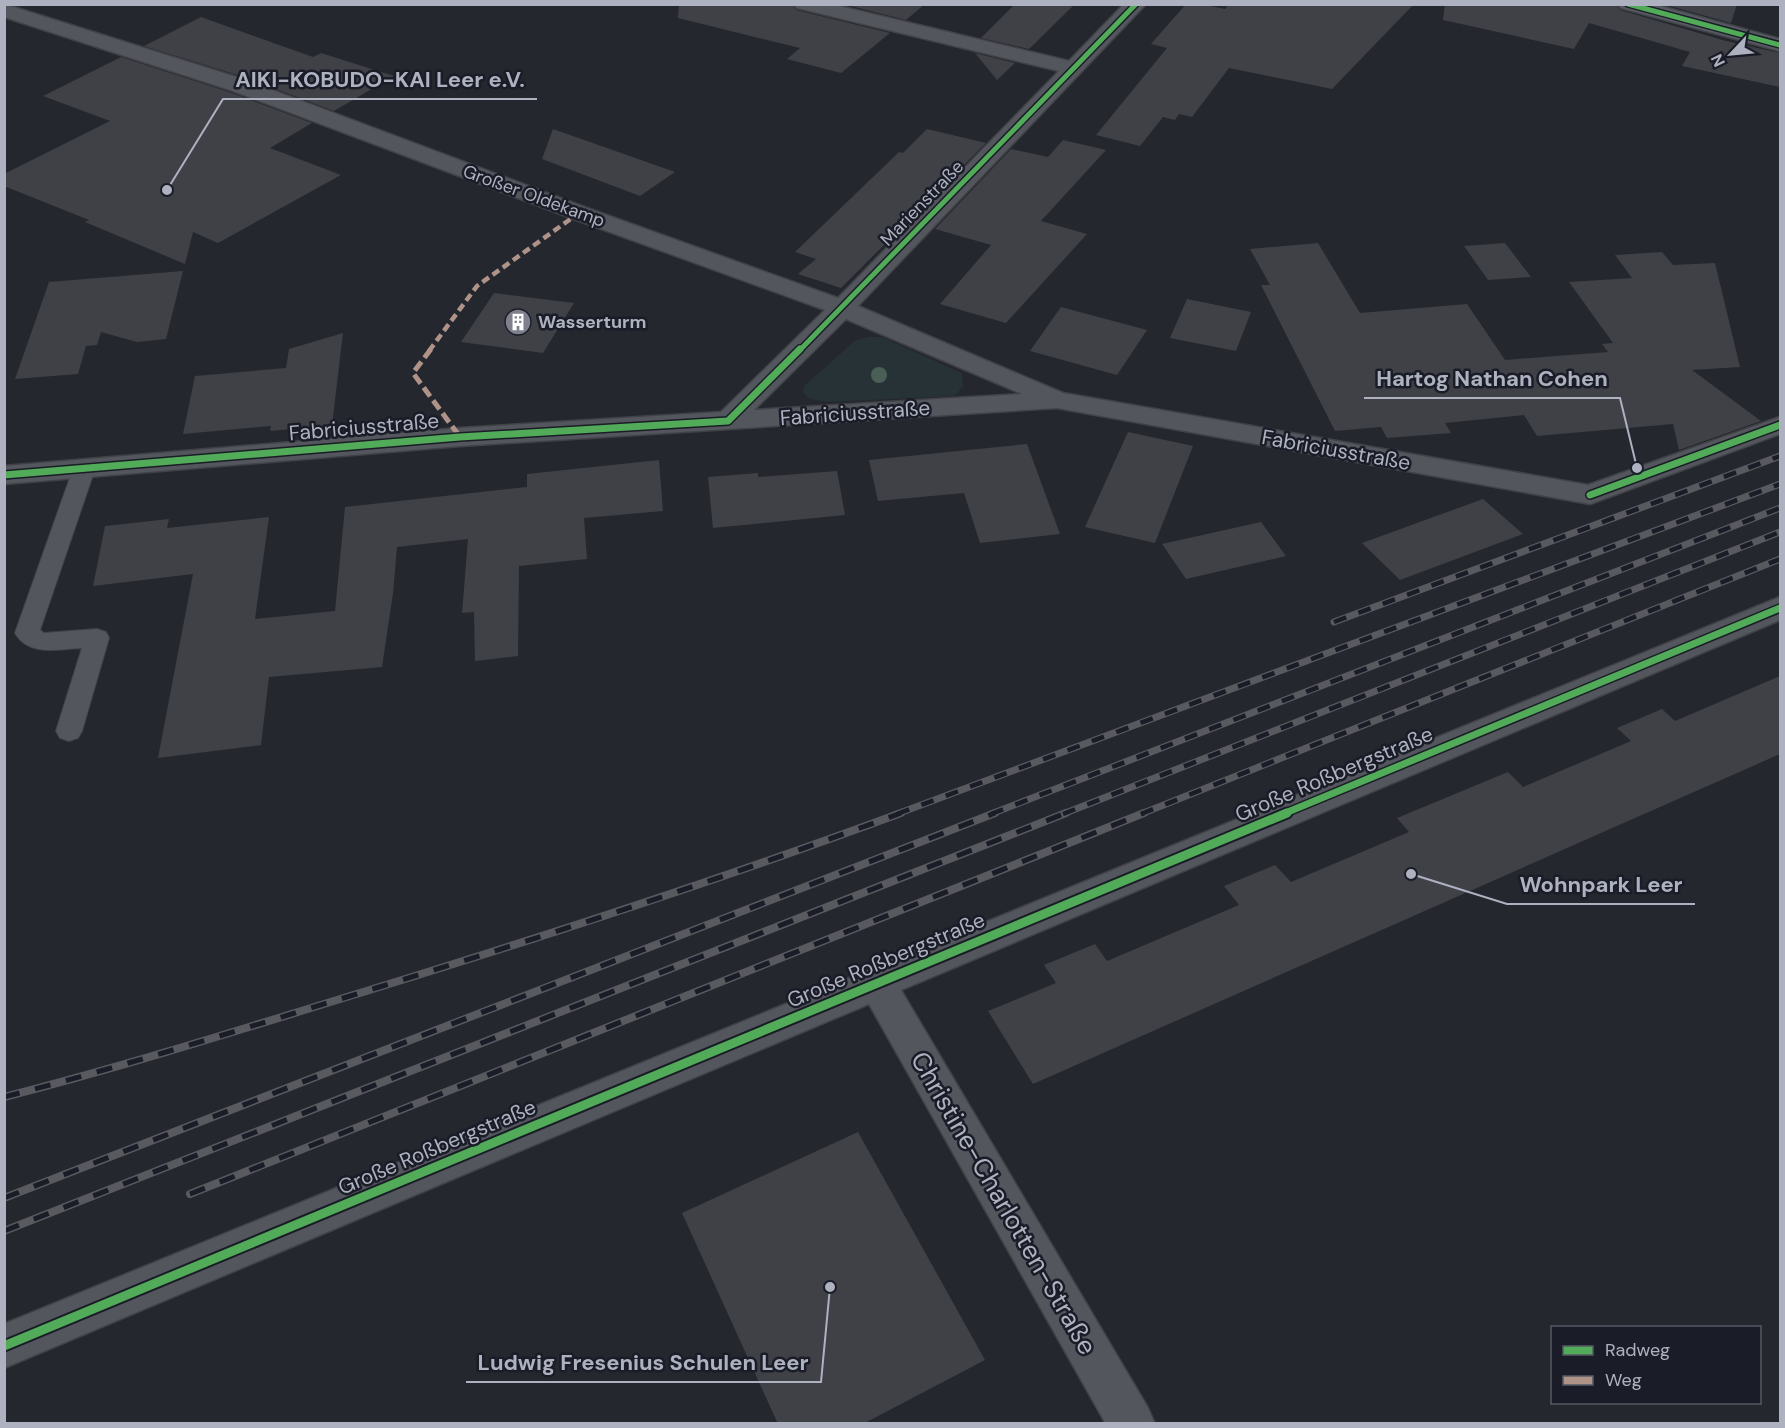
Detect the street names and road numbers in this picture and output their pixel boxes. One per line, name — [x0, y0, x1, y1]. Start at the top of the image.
street label: Marienstraße — [875, 155, 969, 251]
street label: Großer Oldekamp — [460, 159, 608, 233]
street label: Fabriciusstraße — [779, 394, 931, 432]
street label: Fabriciusstraße — [288, 406, 440, 448]
street label: Fabriciusstraße — [1259, 423, 1413, 477]
street label: Große Roßbergstraße — [1231, 720, 1437, 828]
street label: Große Roßbergstraße — [783, 906, 989, 1014]
street label: Christine-Charlotten-Straße — [903, 1045, 1105, 1361]
street label: Große Roßbergstraße — [334, 1093, 540, 1201]

